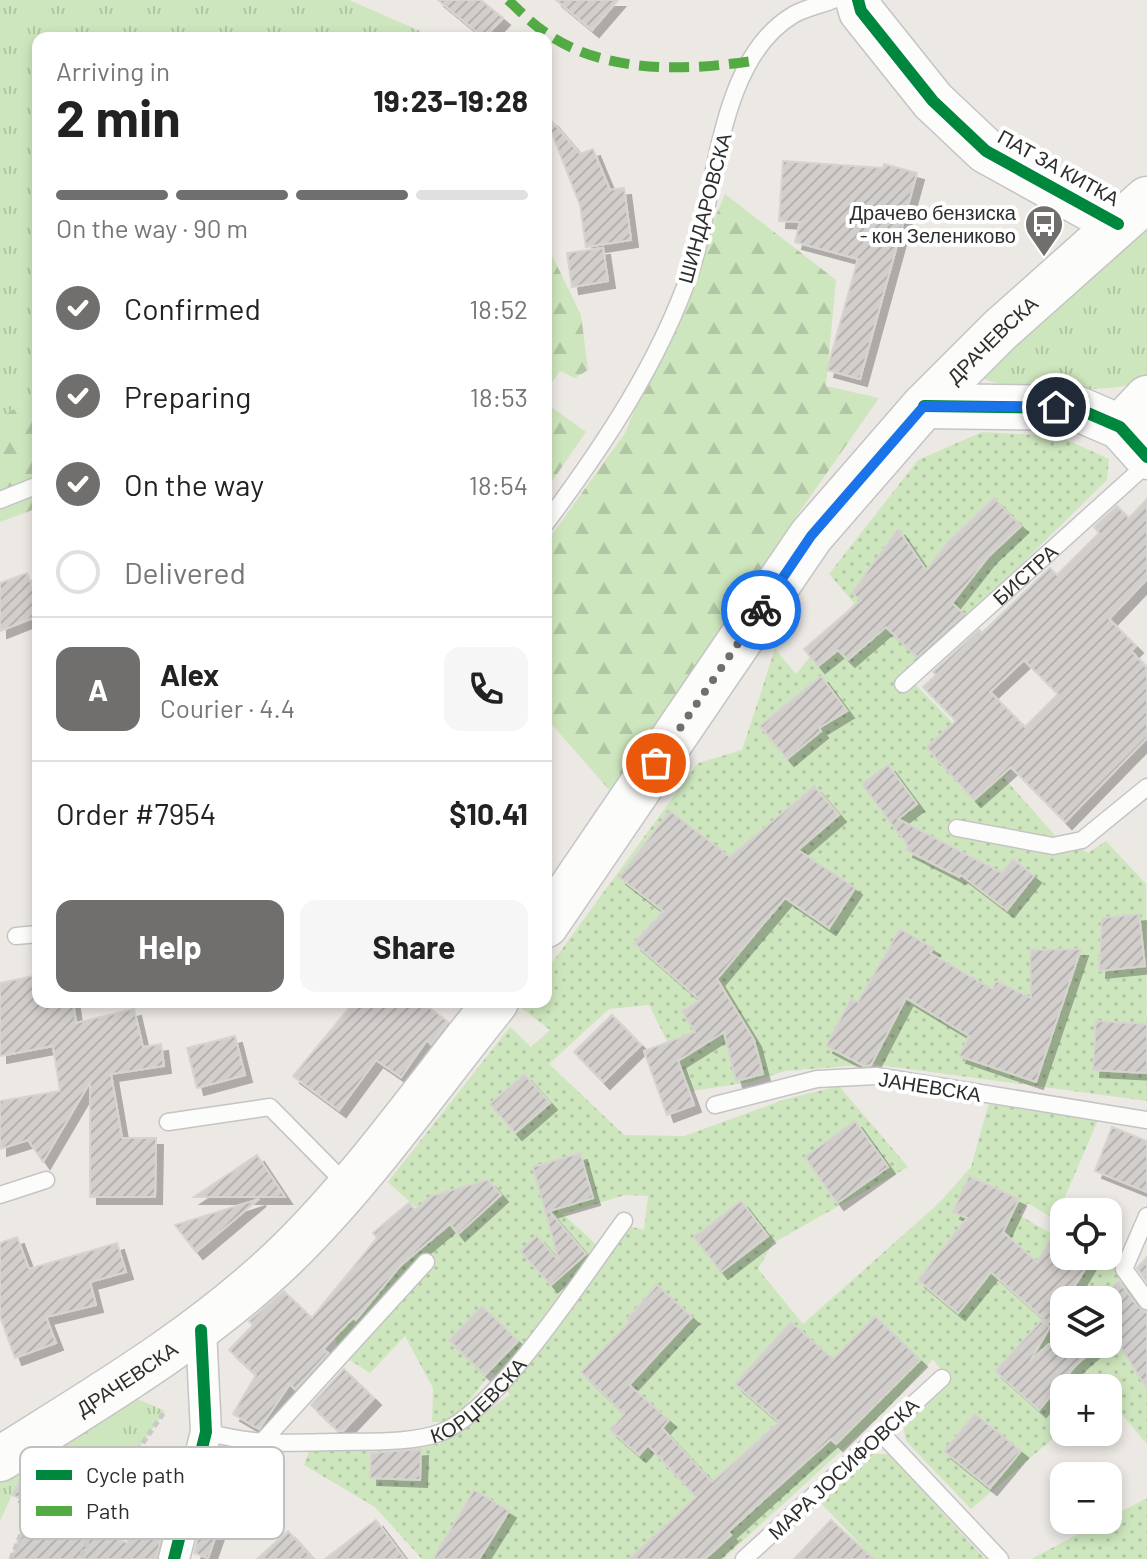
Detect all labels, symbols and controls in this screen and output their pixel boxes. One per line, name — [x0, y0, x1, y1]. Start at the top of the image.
text: Arriving in — [56, 55, 170, 86]
text: 19:23–19:28 — [373, 82, 528, 118]
text: 2 min — [56, 85, 181, 147]
street label: ПАТ ЗА КИТКА — [994, 124, 1124, 211]
street label: ШИНДАРОВСКА — [672, 130, 736, 286]
place label: Драчево бензиска - кон Зелениково — [850, 200, 1017, 247]
bus stop icon: Драчево бензиска - кон Зелениково — [1023, 203, 1065, 258]
text: On the way · 90 m — [56, 212, 248, 243]
icon: check — [56, 286, 100, 330]
text: Confirmed — [124, 290, 261, 326]
street label: ДРАЧЕВСКА — [942, 290, 1043, 388]
text: 18:52 — [469, 293, 528, 324]
pin — [1022, 373, 1090, 441]
icon: check — [56, 374, 100, 418]
text: Preparing — [124, 378, 251, 414]
text: 18:53 — [470, 381, 528, 412]
icon: home — [1034, 385, 1078, 429]
icon: check — [56, 462, 100, 506]
text: On the way — [124, 466, 264, 502]
text: 18:54 — [469, 469, 528, 500]
street label: БИСТРА — [987, 538, 1063, 609]
text: Delivered — [124, 554, 246, 590]
courier — [721, 570, 801, 650]
icon: bike — [739, 588, 783, 632]
button: phone — [444, 647, 528, 731]
text: Alex — [160, 656, 219, 692]
text: A — [88, 671, 108, 707]
text: Courier · 4.4 — [160, 692, 295, 723]
pin — [622, 729, 690, 797]
icon: bag — [634, 741, 678, 785]
text: Order #7954 — [56, 795, 216, 831]
text: $10.41 — [449, 795, 528, 831]
button: Help — [56, 900, 284, 992]
button: Share — [300, 900, 528, 992]
street label: ЈАНЕВСКА — [877, 1066, 984, 1106]
map controls — [1050, 1198, 1122, 1534]
button: locate — [1050, 1198, 1122, 1270]
button: layers — [1050, 1286, 1122, 1358]
street label: ДРАЧЕВСКА — [71, 1336, 182, 1420]
street label: КОРЏЕВСКА — [427, 1352, 531, 1447]
button: + — [1050, 1374, 1122, 1446]
street label: МАРА ЈОСИФОВСКА — [763, 1392, 924, 1544]
legend — [20, 1447, 284, 1539]
text: Cycle path — [86, 1461, 185, 1487]
button: − — [1050, 1462, 1122, 1534]
text: Path — [86, 1497, 130, 1523]

